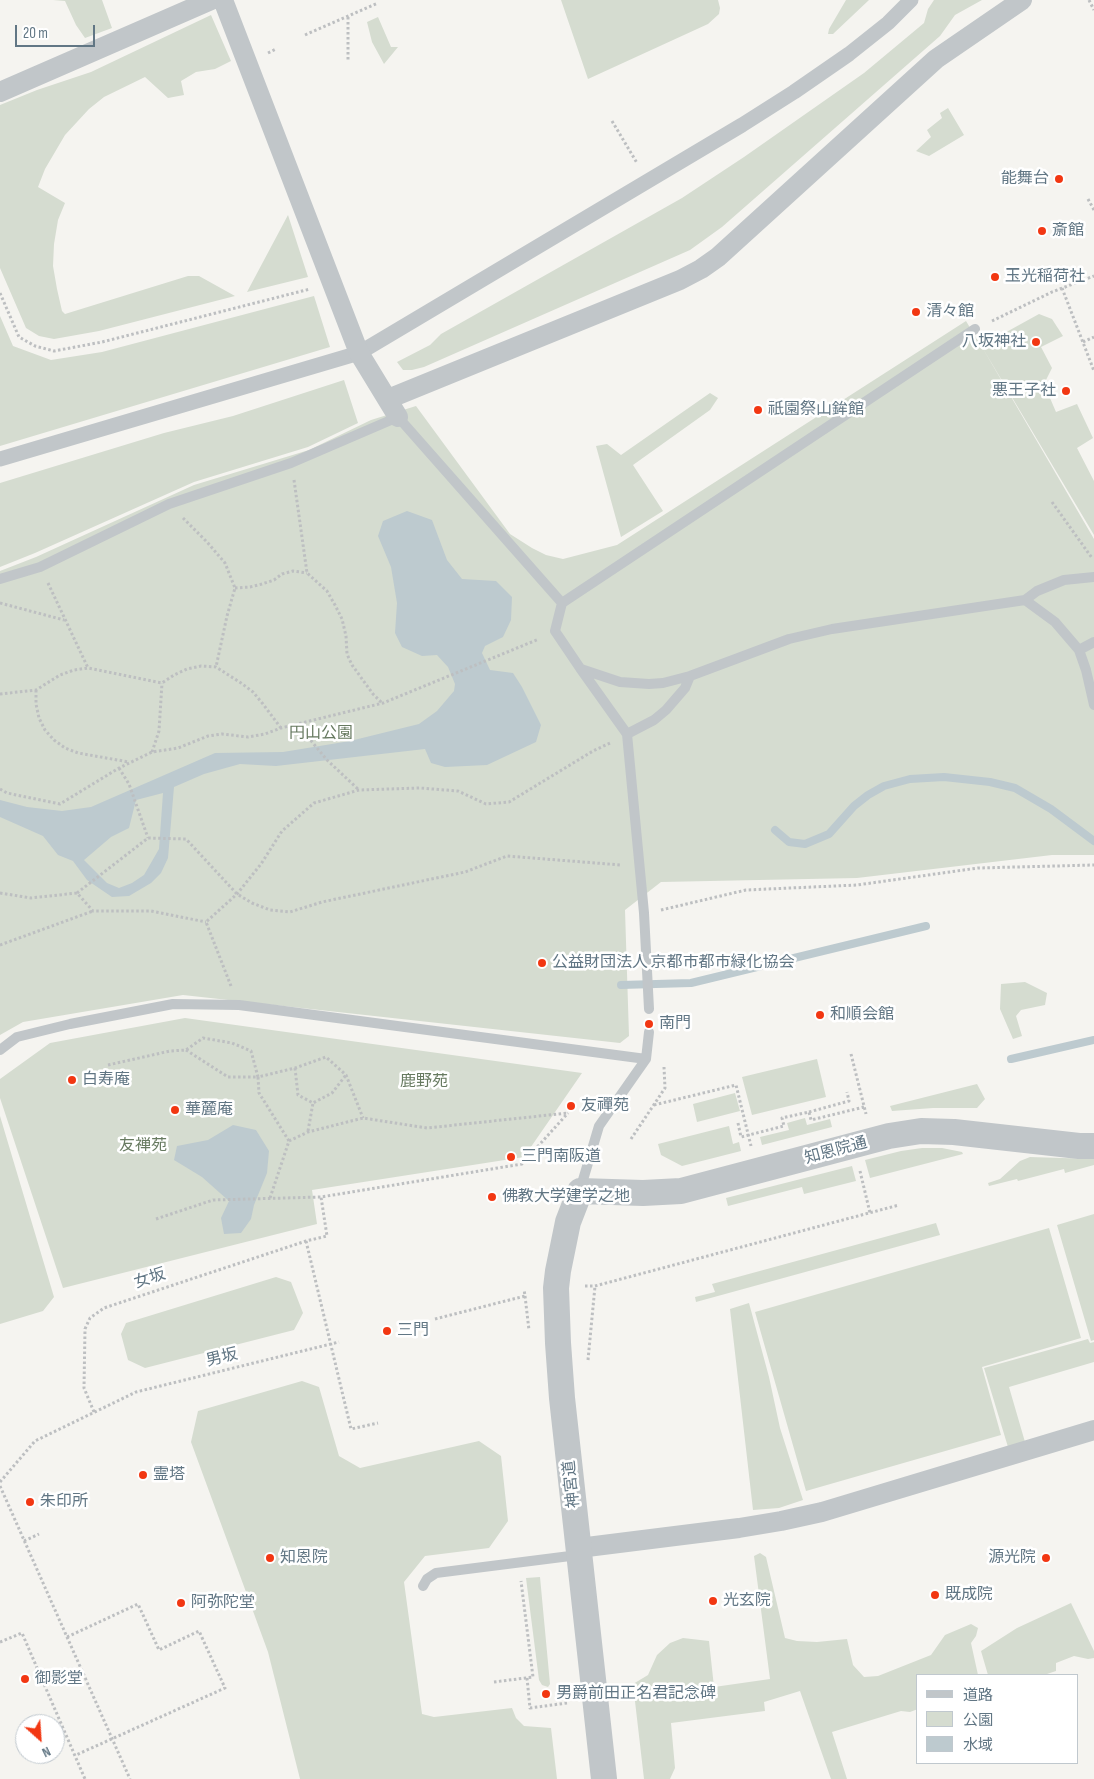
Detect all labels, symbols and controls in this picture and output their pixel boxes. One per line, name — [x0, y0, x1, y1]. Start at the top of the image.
scale bar — [18, 15, 98, 47]
text: 20 m — [23, 24, 48, 43]
place label: 能舞台 — [1001, 169, 1049, 189]
marker: 能舞台 — [1053, 173, 1065, 185]
place label: 斎館 — [1052, 221, 1084, 241]
marker: 斎館 — [1036, 225, 1048, 237]
place label: 玉光稲荷社 — [1005, 267, 1085, 287]
marker: 玉光稲荷社 — [989, 271, 1001, 283]
place label: 清々館 — [926, 302, 974, 322]
marker: 清々館 — [910, 306, 922, 318]
place label: 八坂神社 — [962, 332, 1026, 352]
marker: 八坂神社 — [1030, 336, 1042, 348]
place label: 悪王子社 — [992, 381, 1056, 401]
marker: 悪王子社 — [1060, 385, 1072, 397]
place label: 祇園祭山鉾館 — [768, 400, 864, 420]
marker: 祇園祭山鉾館 — [752, 404, 764, 416]
park label: 円山公園 — [289, 724, 353, 744]
place label: 公益財団法人 京都市都市緑化協会 — [552, 953, 795, 973]
marker: 公益財団法人 京都市都市緑化協会 — [536, 957, 548, 969]
place label: 和順会館 — [830, 1005, 894, 1025]
marker: 和順会館 — [814, 1009, 826, 1021]
place label: 南門 — [659, 1014, 691, 1034]
marker: 南門 — [643, 1018, 655, 1030]
place label: 白寿庵 — [82, 1070, 130, 1090]
park label: 鹿野苑 — [400, 1072, 448, 1092]
marker: 白寿庵 — [66, 1074, 78, 1086]
place label: 友禪苑 — [581, 1096, 629, 1116]
place label: 華麓庵 — [185, 1100, 233, 1120]
marker: 友禪苑 — [565, 1100, 577, 1112]
marker: 華麓庵 — [169, 1104, 181, 1116]
street label: 知恩院通 — [803, 1133, 869, 1169]
park label: 友禅苑 — [119, 1136, 167, 1156]
place label: 三門南阪道 — [521, 1147, 601, 1167]
marker: 三門南阪道 — [505, 1151, 517, 1163]
place label: 佛教大学建学之地 — [502, 1187, 630, 1207]
marker: 佛教大学建学之地 — [486, 1191, 498, 1203]
street label: 女坂 — [132, 1265, 168, 1293]
place label: 三門 — [397, 1321, 429, 1341]
marker: 三門 — [381, 1325, 393, 1337]
street label: 男坂 — [204, 1345, 240, 1371]
street label: 神宮道 — [560, 1459, 584, 1509]
place label: 霊塔 — [153, 1465, 185, 1485]
marker: 霊塔 — [137, 1469, 149, 1481]
place label: 朱印所 — [40, 1492, 88, 1512]
marker: 朱印所 — [24, 1496, 36, 1508]
place label: 知恩院 — [280, 1548, 328, 1568]
place label: 源光院 — [988, 1548, 1036, 1568]
marker: 知恩院 — [264, 1552, 276, 1564]
marker: 源光院 — [1040, 1552, 1052, 1564]
place label: 既成院 — [945, 1585, 993, 1605]
marker: 既成院 — [929, 1589, 941, 1601]
place label: 光玄院 — [723, 1591, 771, 1611]
place label: 阿弥陀堂 — [191, 1593, 255, 1613]
marker: 光玄院 — [707, 1595, 719, 1607]
marker: 阿弥陀堂 — [175, 1597, 187, 1609]
place label: 御影堂 — [35, 1669, 83, 1689]
marker: 御影堂 — [19, 1673, 31, 1685]
legend — [916, 1674, 1079, 1764]
place label: 男爵前田正名君記念碑 — [556, 1684, 716, 1704]
text: 道路 — [963, 1686, 993, 1705]
marker: 男爵前田正名君記念碑 — [540, 1688, 552, 1700]
text: 公園 — [963, 1711, 993, 1730]
north arrow — [15, 1714, 65, 1764]
text: 水域 — [963, 1736, 993, 1755]
text: N — [39, 1743, 53, 1761]

